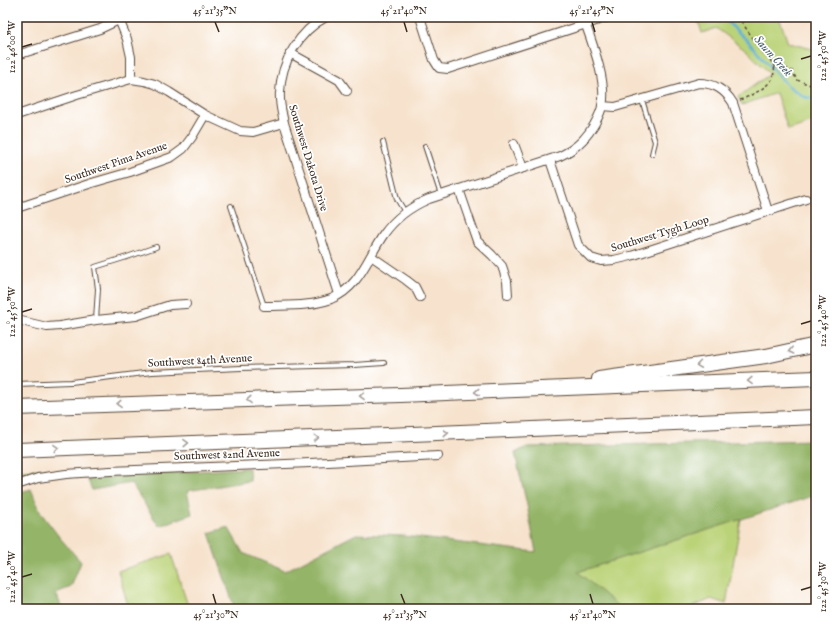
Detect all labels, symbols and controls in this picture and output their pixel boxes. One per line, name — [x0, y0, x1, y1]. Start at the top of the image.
text: 45°21'35"N — [193, 5, 237, 18]
text: 45°21'40"N — [381, 5, 427, 18]
text: 45°21'45"N — [570, 5, 615, 18]
text: 122°46'00"W — [6, 20, 19, 73]
text: 122°45'50"W — [817, 30, 830, 81]
water label: Saum Creek — [751, 32, 796, 80]
street label: Southwest Dakota Drive — [285, 103, 331, 213]
street label: Southwest Pima Avenue — [63, 139, 169, 187]
street label: Southwest Tygh Loop — [609, 212, 711, 256]
text: 122°45'50"W — [6, 286, 19, 337]
text: 122°45'40"W — [817, 295, 830, 347]
one-way arrow — [788, 346, 794, 354]
street label: Southwest 84th Avenue — [148, 351, 252, 371]
one-way arrow — [696, 360, 702, 369]
one-way arrow — [747, 377, 753, 385]
one-way arrow — [474, 387, 480, 396]
one-way arrow — [359, 392, 365, 400]
one-way arrow — [246, 395, 252, 404]
one-way arrow — [116, 400, 122, 409]
one-way arrow — [443, 429, 449, 437]
one-way arrow — [313, 434, 319, 443]
one-way arrow — [183, 439, 189, 448]
one-way arrow — [53, 444, 59, 453]
street label: Southwest 82nd Avenue — [174, 446, 280, 464]
text: 122°45'40"W — [6, 551, 19, 603]
text: 122°45'30"W — [817, 561, 830, 612]
text: 45°21'30"N — [193, 609, 239, 622]
text: 45°21'35"N — [383, 609, 427, 622]
text: 45°21'40"N — [570, 609, 616, 622]

